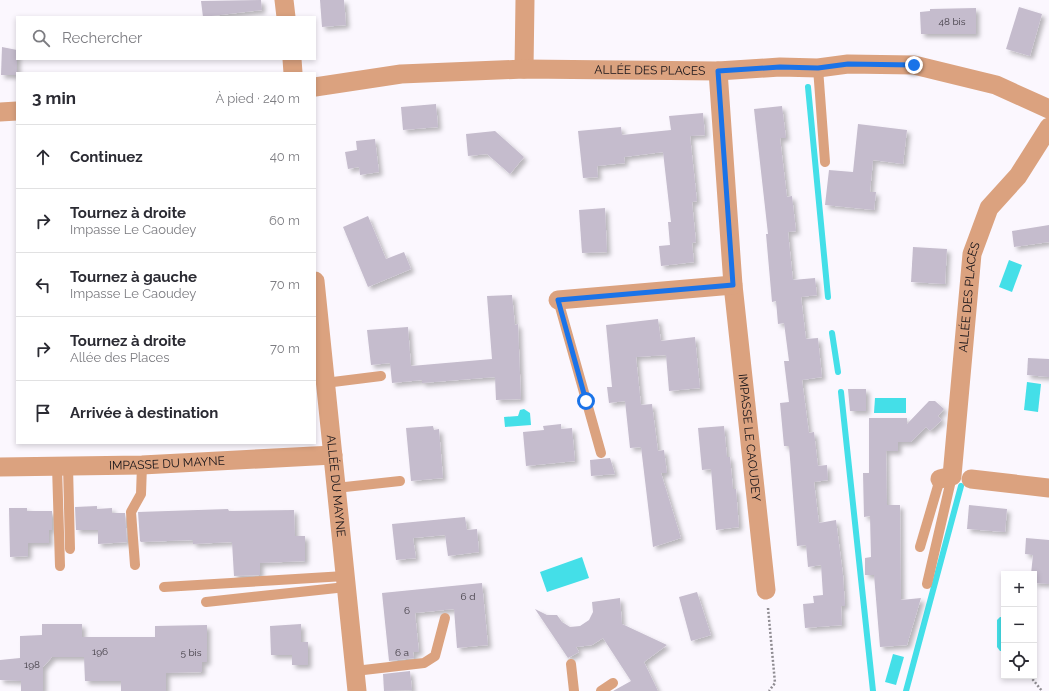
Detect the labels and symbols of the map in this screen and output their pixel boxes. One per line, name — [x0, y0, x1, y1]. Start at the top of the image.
house number: 48 bis — [938, 16, 966, 27]
route end — [905, 56, 923, 74]
street label: ALLÉE DES PLACES — [594, 63, 706, 78]
street label: ALLÉE DES PLACES — [956, 240, 983, 353]
street label: IMPASSE LE CAOUDEY — [736, 373, 763, 502]
route start — [577, 392, 595, 410]
street label: ALLÉE DU MAYNE — [324, 434, 348, 538]
street label: IMPASSE DU MAYNE — [109, 454, 225, 472]
house number: 6 d — [461, 591, 475, 602]
house number: 6 — [404, 605, 410, 616]
house number: 196 — [92, 646, 108, 657]
house number: 5 bis — [180, 647, 202, 658]
house number: 6 a — [395, 647, 409, 658]
house number: 198 — [24, 659, 40, 670]

